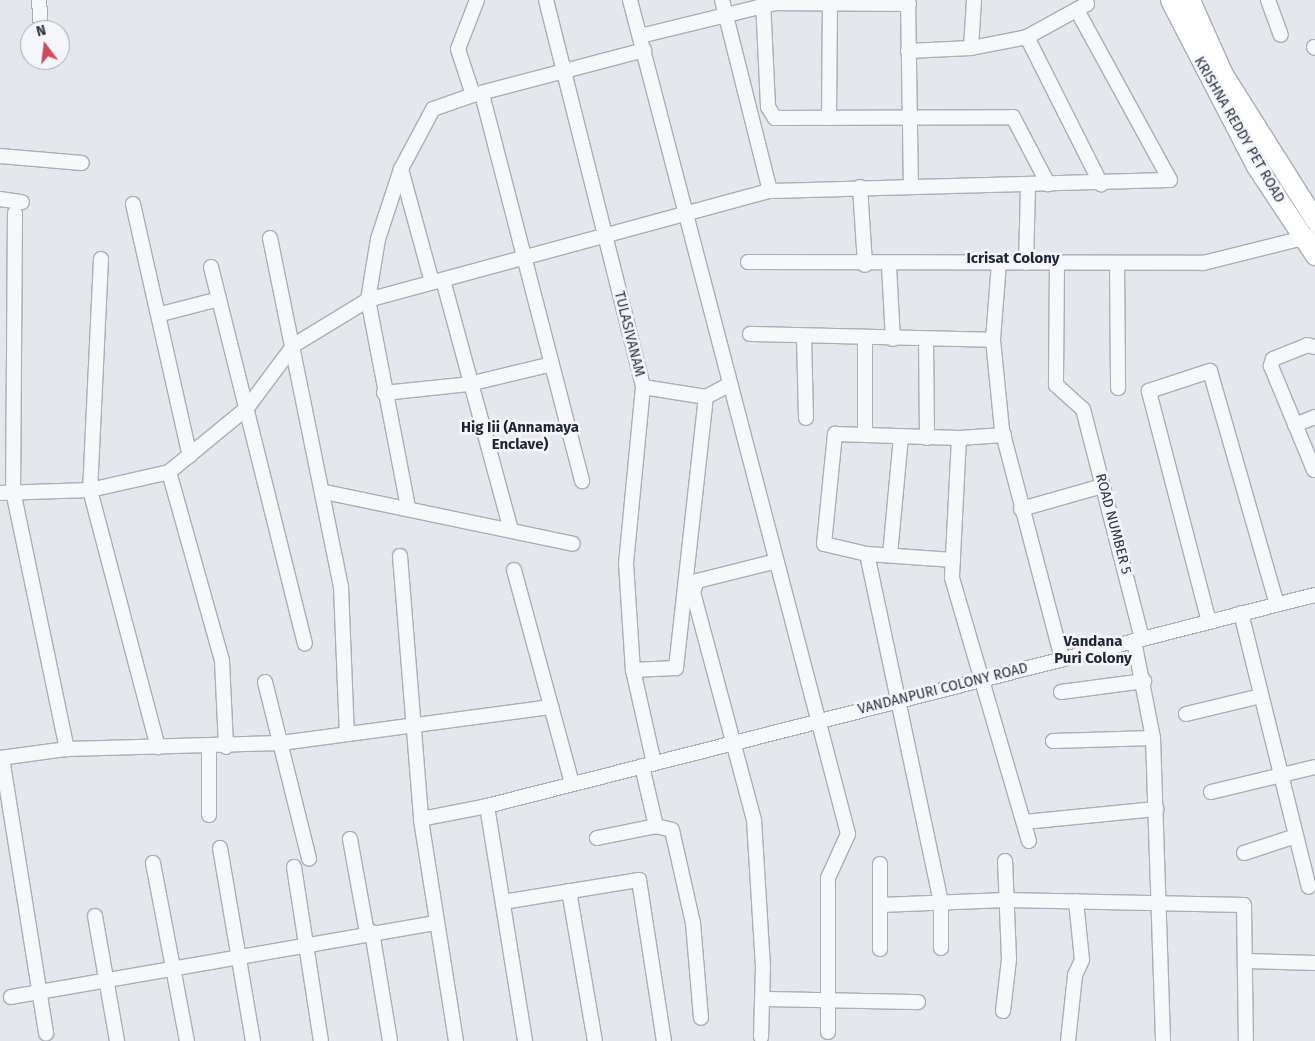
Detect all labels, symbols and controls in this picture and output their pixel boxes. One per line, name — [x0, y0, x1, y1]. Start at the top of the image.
north arrow — [20, 20, 70, 70]
text: N — [35, 22, 48, 40]
street label: KRISHNA REDDY PET ROAD — [1190, 54, 1288, 206]
district label: Icrisat Colony — [966, 250, 1060, 268]
street label: TULASIVANAM — [610, 290, 648, 378]
district label: Hig Iii (Annamaya Enclave) — [461, 418, 579, 453]
street label: ROAD NUMBER 5 — [1091, 472, 1135, 576]
district label: Vandana Puri Colony — [1054, 632, 1132, 667]
street label: VANDANPURI COLONY ROAD — [856, 660, 1030, 718]

